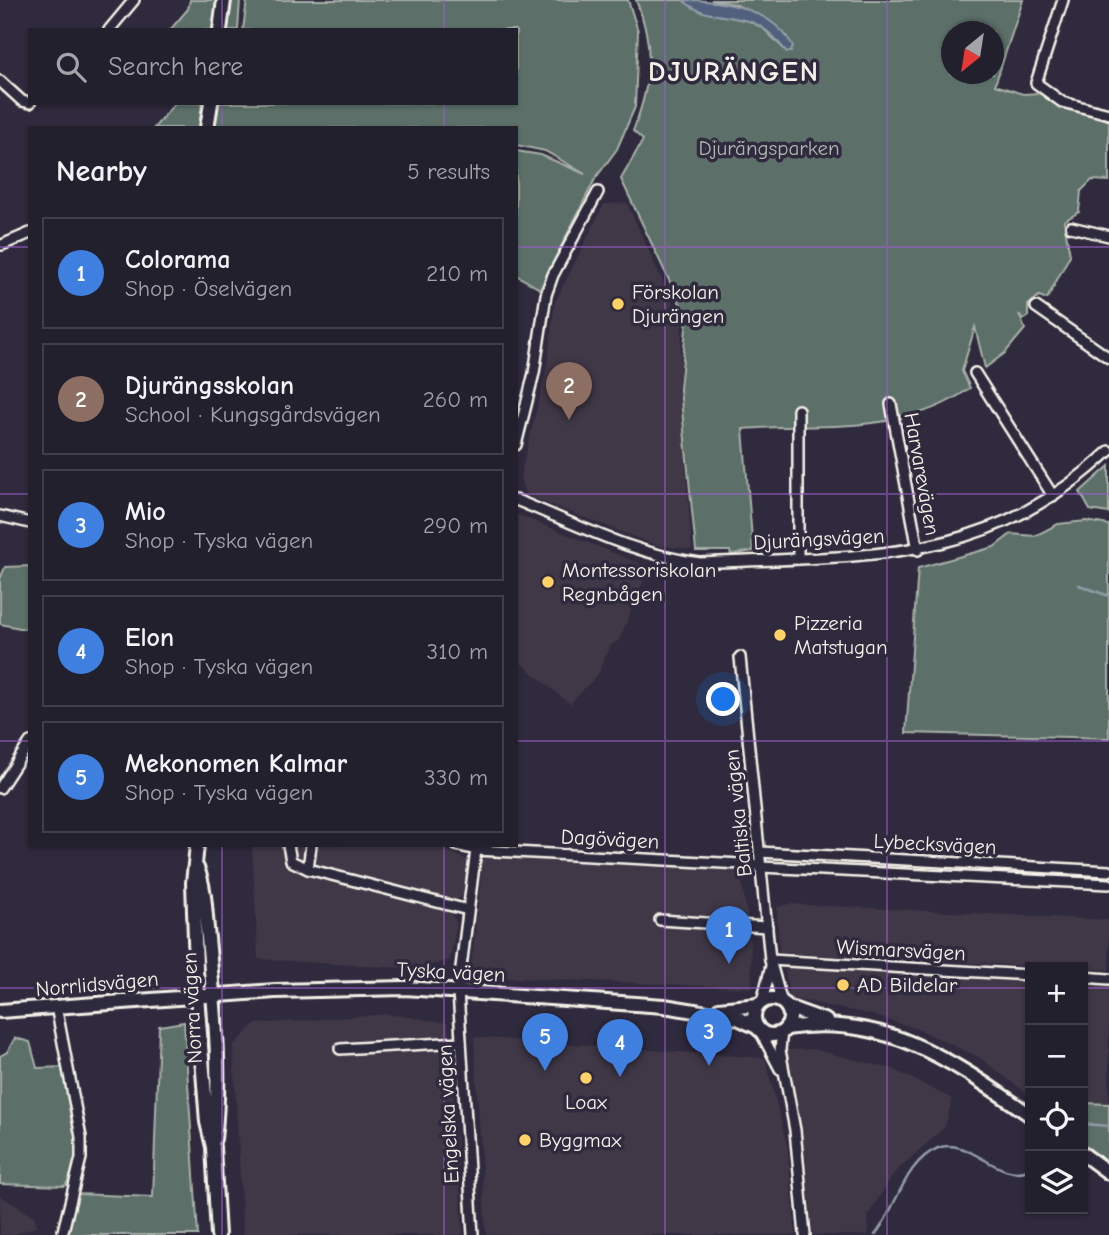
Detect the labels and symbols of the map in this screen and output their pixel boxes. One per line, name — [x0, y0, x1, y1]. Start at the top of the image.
north arrow — [941, 21, 1004, 84]
district label: DJURÄNGEN — [648, 56, 820, 88]
park label: Djurängsparken — [698, 136, 840, 160]
place label: Förskolan Djurängen — [632, 280, 724, 328]
marker: Förskolan Djurängen — [610, 296, 626, 312]
pin: 2 — [546, 362, 592, 420]
street label: Harvarevägen — [899, 411, 945, 537]
street label: Djurängsvägen — [753, 524, 885, 554]
place label: Montessoriskolan Regnbågen — [562, 558, 716, 606]
marker: Montessoriskolan Regnbågen — [540, 574, 556, 590]
place label: Pizzeria Matstugan — [794, 611, 888, 659]
marker: Pizzeria Matstugan — [772, 627, 788, 643]
your location — [706, 682, 740, 716]
street label: Baltiska vägen — [719, 748, 757, 878]
street label: Dagövägen — [560, 824, 660, 854]
street label: Lybecksvägen — [873, 829, 997, 859]
pin: 1 — [706, 906, 752, 964]
street label: Wismarsvägen — [836, 935, 966, 965]
street label: Norra vägen — [177, 952, 207, 1064]
street label: Tyska vägen — [396, 957, 506, 987]
street label: Norrlidsvägen — [35, 967, 159, 1001]
place label: AD Bildelar — [857, 973, 958, 997]
marker: AD Bildelar — [835, 977, 851, 993]
pin: 3 — [686, 1008, 732, 1066]
pin: 5 — [522, 1013, 568, 1071]
pin: 4 — [597, 1019, 643, 1077]
street label: Engelska vägen — [432, 1044, 464, 1184]
marker: Loax — [578, 1070, 594, 1086]
place label: Loax — [565, 1090, 607, 1114]
place label: Byggmax — [539, 1128, 622, 1152]
marker: Byggmax — [517, 1132, 533, 1148]

